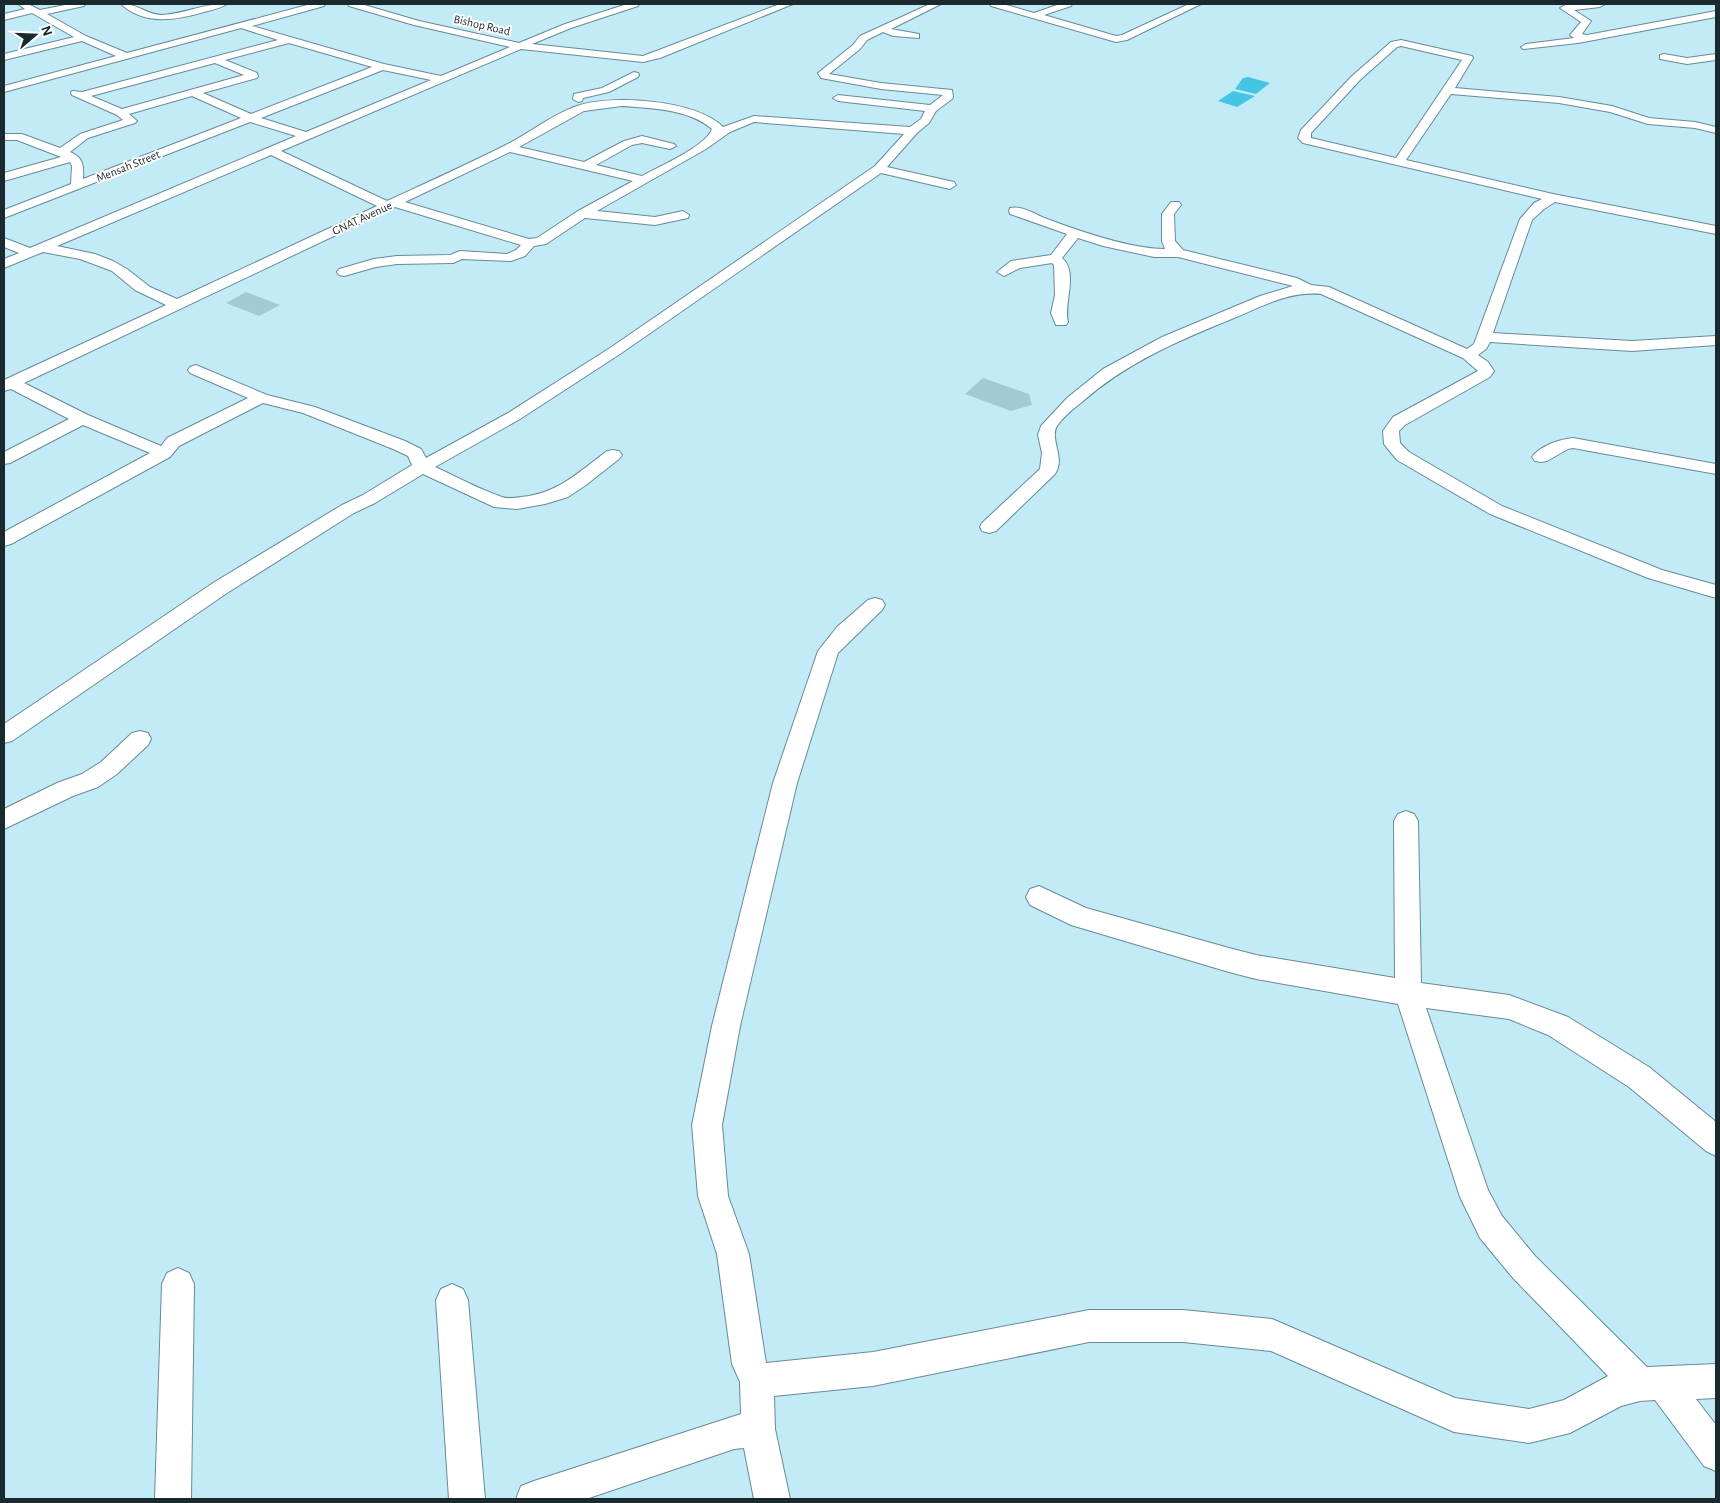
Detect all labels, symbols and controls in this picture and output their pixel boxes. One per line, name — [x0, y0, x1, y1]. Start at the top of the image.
north arrow — [10, 10, 60, 60]
street label: Bishop Road — [452, 13, 512, 37]
text: N — [38, 24, 55, 38]
street label: Mensah Street — [95, 148, 162, 184]
street label: GNAT Avenue — [330, 199, 394, 237]

